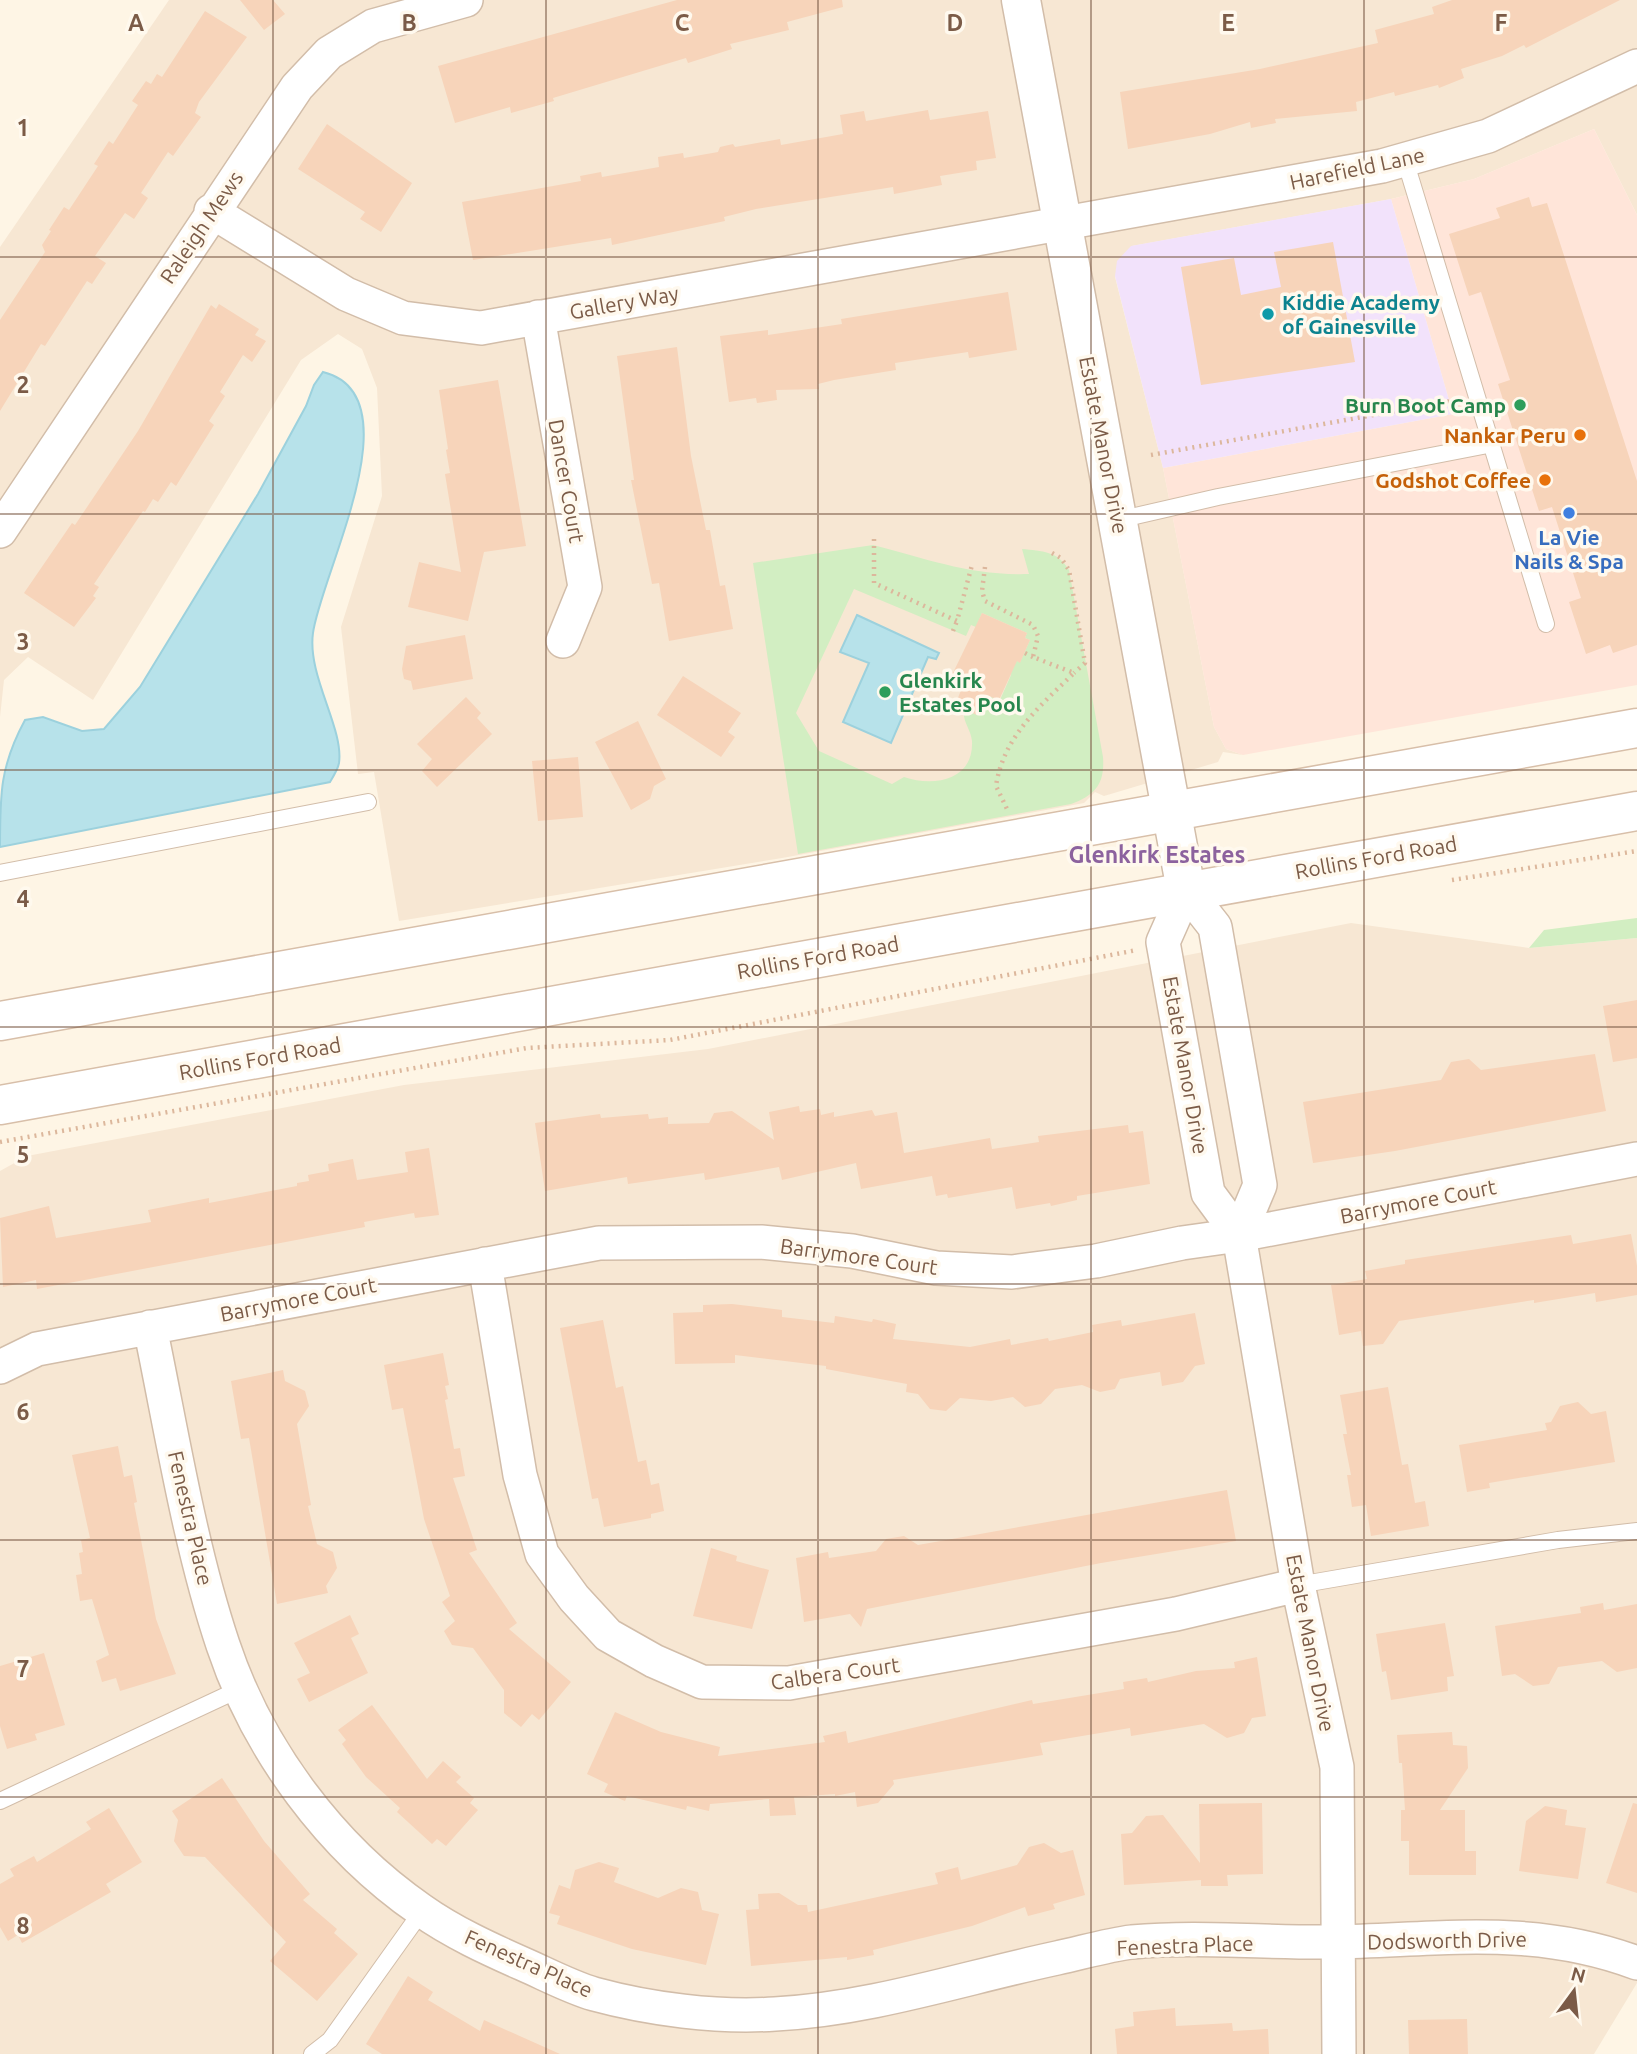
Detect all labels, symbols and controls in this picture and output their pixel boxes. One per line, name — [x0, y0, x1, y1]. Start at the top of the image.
text: A — [128, 10, 144, 35]
text: B — [401, 10, 417, 35]
text: C — [675, 10, 690, 35]
text: D — [947, 10, 963, 35]
text: E — [1221, 10, 1235, 35]
text: F — [1495, 10, 1508, 35]
text: 1 — [17, 115, 29, 140]
street label: Harefield Lane — [1287, 142, 1427, 194]
street label: Raleigh Mews — [155, 166, 247, 288]
street label: Gallery Way — [567, 281, 681, 323]
place label: Kiddie Academy of Gainesville — [1282, 290, 1440, 338]
marker: Kiddie Academy of Gainesville — [1260, 306, 1276, 322]
street label: Estate Manor Drive — [1075, 354, 1133, 536]
text: 2 — [17, 372, 29, 397]
place label: Burn Boot Camp — [1345, 393, 1506, 417]
marker: Burn Boot Camp — [1512, 397, 1528, 413]
street label: Dancer Court — [544, 417, 590, 545]
place label: Nankar Peru — [1444, 423, 1566, 447]
marker: Nankar Peru — [1572, 427, 1588, 443]
place label: Godshot Coffee — [1375, 468, 1531, 492]
marker: Godshot Coffee — [1537, 472, 1553, 488]
marker: La Vie Nails & Spa — [1561, 505, 1577, 521]
place label: La Vie Nails & Spa — [1514, 525, 1624, 573]
text: 3 — [17, 629, 29, 654]
place label: Glenkirk Estates Pool — [899, 668, 1022, 716]
marker: Glenkirk Estates Pool — [877, 684, 893, 700]
street label: Rollins Ford Road — [1293, 831, 1459, 883]
district label: Glenkirk Estates — [1069, 842, 1245, 867]
text: 4 — [17, 886, 30, 911]
street label: Rollins Ford Road — [735, 931, 901, 983]
street label: Estate Manor Drive — [1159, 974, 1213, 1156]
street label: Rollins Ford Road — [177, 1032, 343, 1084]
text: 5 — [17, 1142, 29, 1167]
street label: Barrymore Court — [1338, 1174, 1498, 1228]
street label: Barrymore Court — [779, 1233, 939, 1279]
street label: Barrymore Court — [218, 1272, 378, 1326]
text: 6 — [17, 1399, 30, 1424]
street label: Fenestra Place — [164, 1448, 218, 1588]
street label: Estate Manor Drive — [1282, 1552, 1340, 1734]
street label: Calbera Court — [769, 1652, 901, 1694]
text: 7 — [17, 1656, 29, 1681]
text: 8 — [17, 1913, 29, 1938]
street label: Fenestra Place — [461, 1924, 597, 2002]
street label: Dodsworth Drive — [1367, 1927, 1527, 1953]
street label: Fenestra Place — [1116, 1931, 1254, 1959]
north arrow — [1539, 1956, 1609, 2026]
text: N — [1569, 1962, 1588, 1987]

